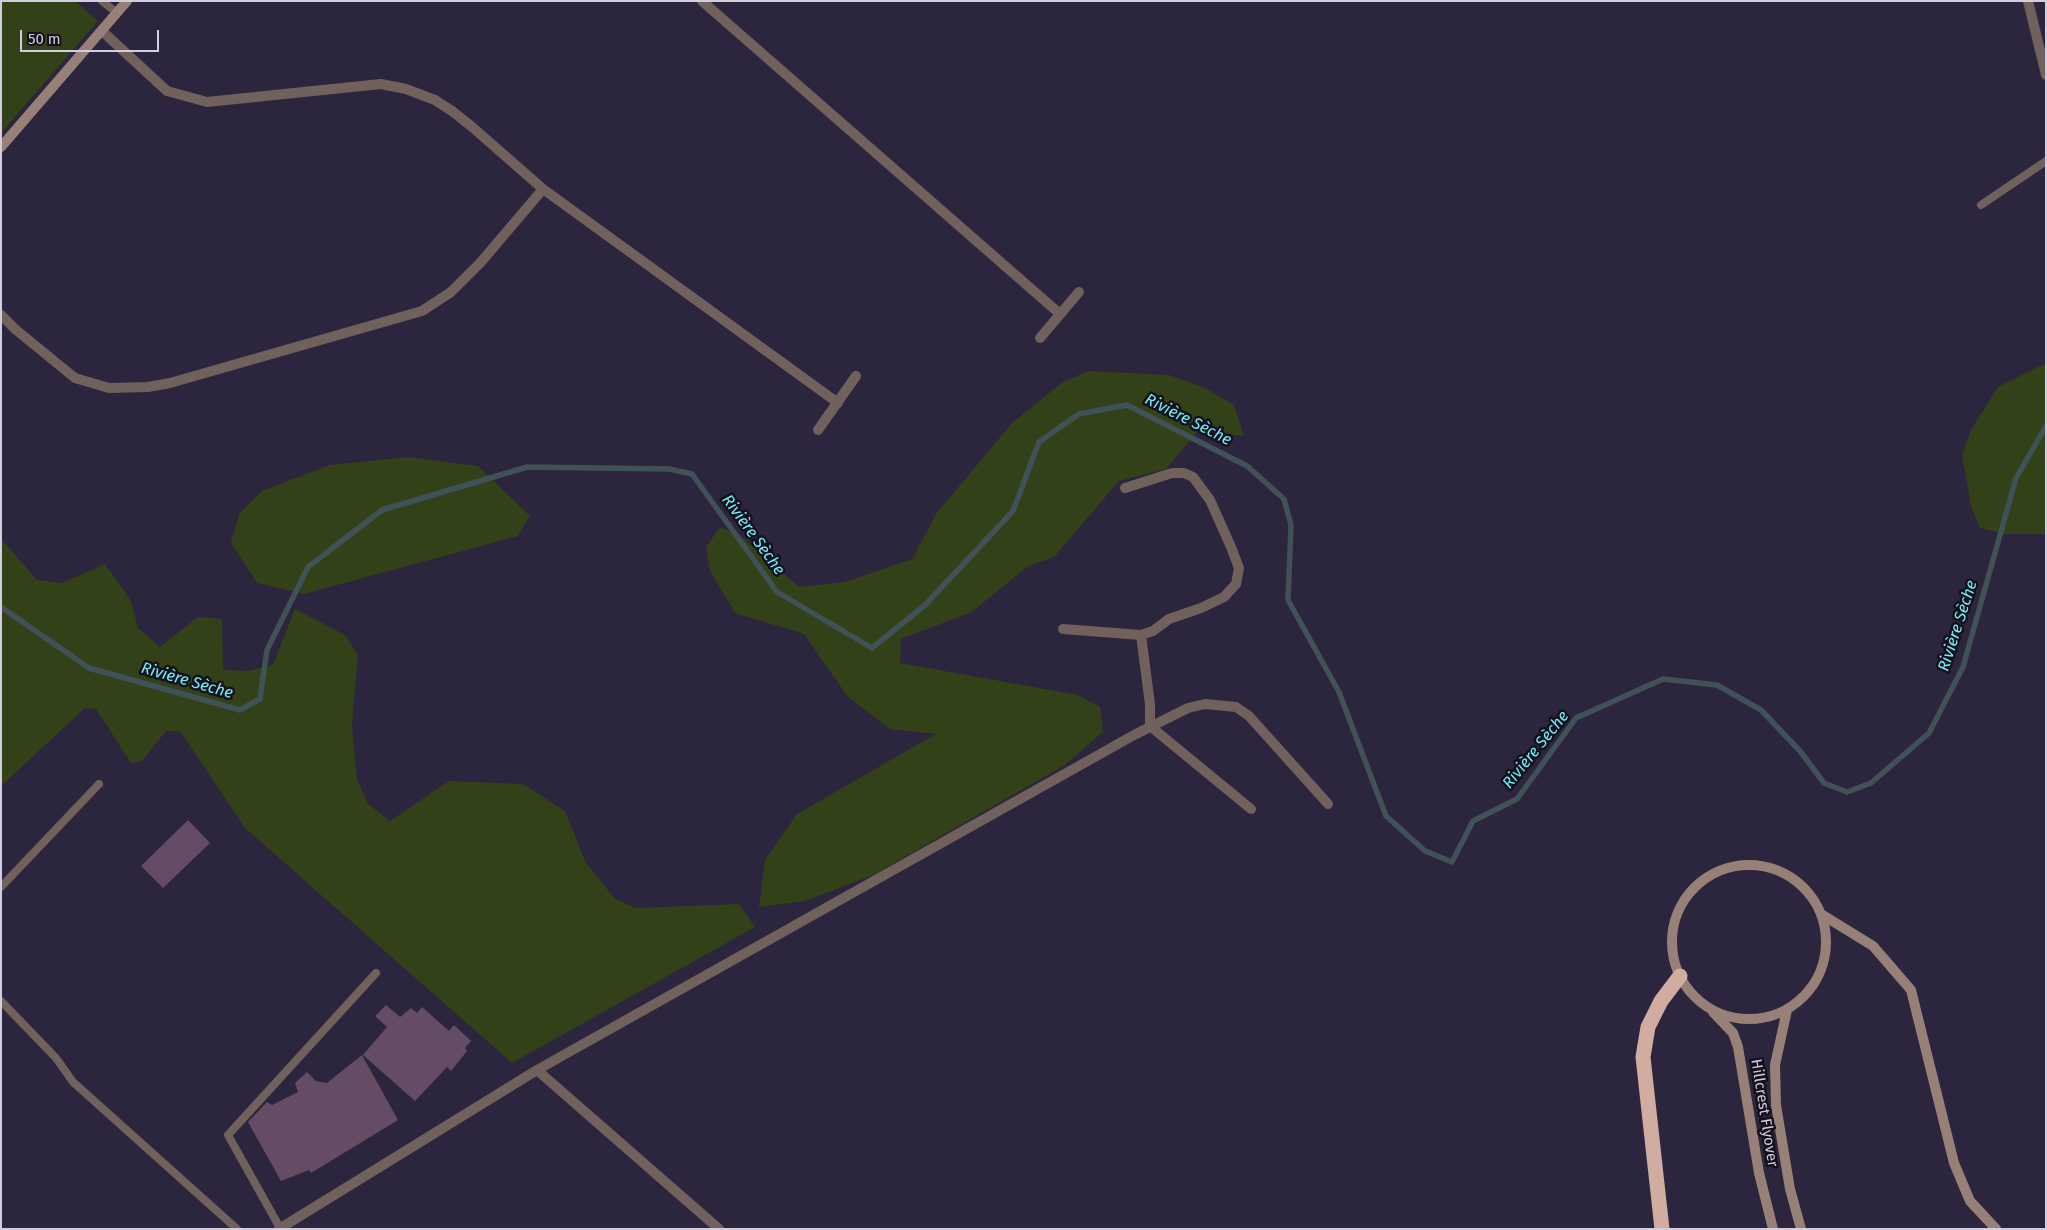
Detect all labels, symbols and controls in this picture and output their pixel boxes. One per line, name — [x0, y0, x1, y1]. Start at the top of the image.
scale bar — [22, 20, 161, 52]
text: 50 m — [28, 30, 61, 48]
water label: Rivière Sèche — [1142, 390, 1234, 450]
water label: Rivière Sèche — [717, 491, 789, 579]
water label: Rivière Sèche — [1934, 578, 1982, 674]
water label: Rivière Sèche — [139, 659, 235, 703]
water label: Rivière Sèche — [1499, 707, 1573, 793]
street label: Hillcrest Flyover — [1747, 1058, 1781, 1168]

